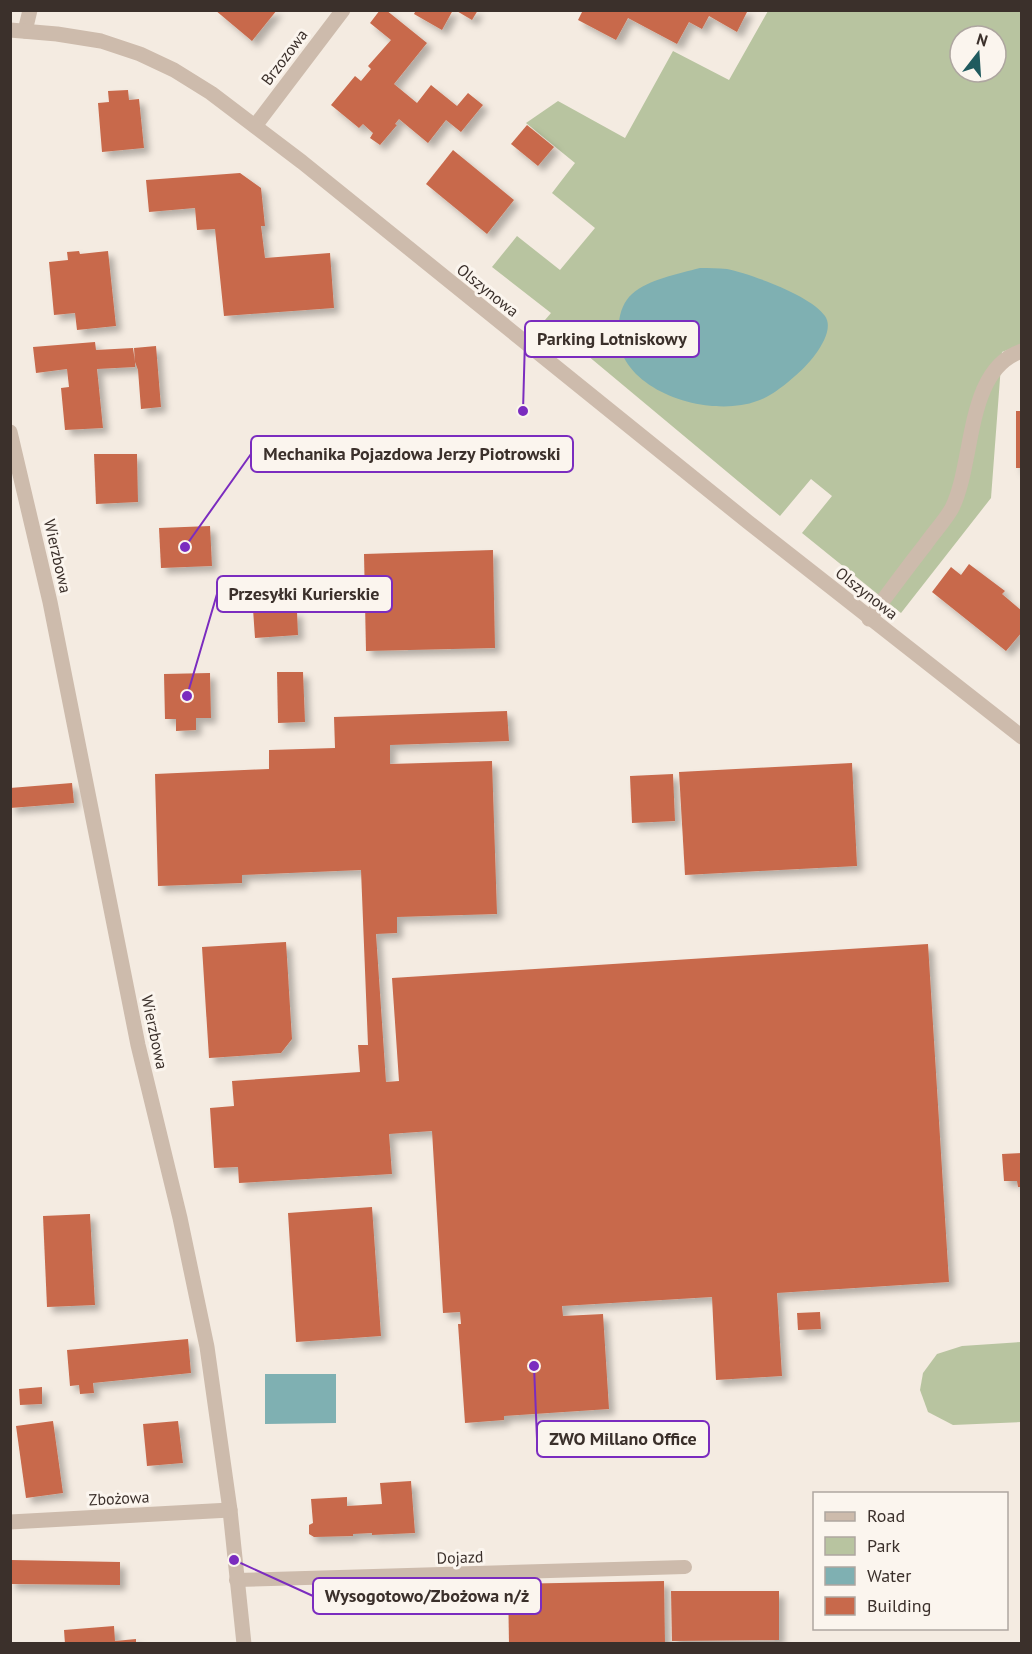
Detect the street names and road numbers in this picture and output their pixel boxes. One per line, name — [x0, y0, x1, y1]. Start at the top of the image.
street label: Brzozowa — [256, 25, 312, 89]
street label: Olszynowa — [453, 259, 523, 321]
street label: Wierzbowa — [40, 517, 76, 595]
street label: Olszynowa — [832, 562, 902, 624]
street label: Wierzbowa — [137, 993, 173, 1071]
street label: Zbożowa — [88, 1486, 150, 1510]
street label: Dojazd — [436, 1546, 484, 1568]

